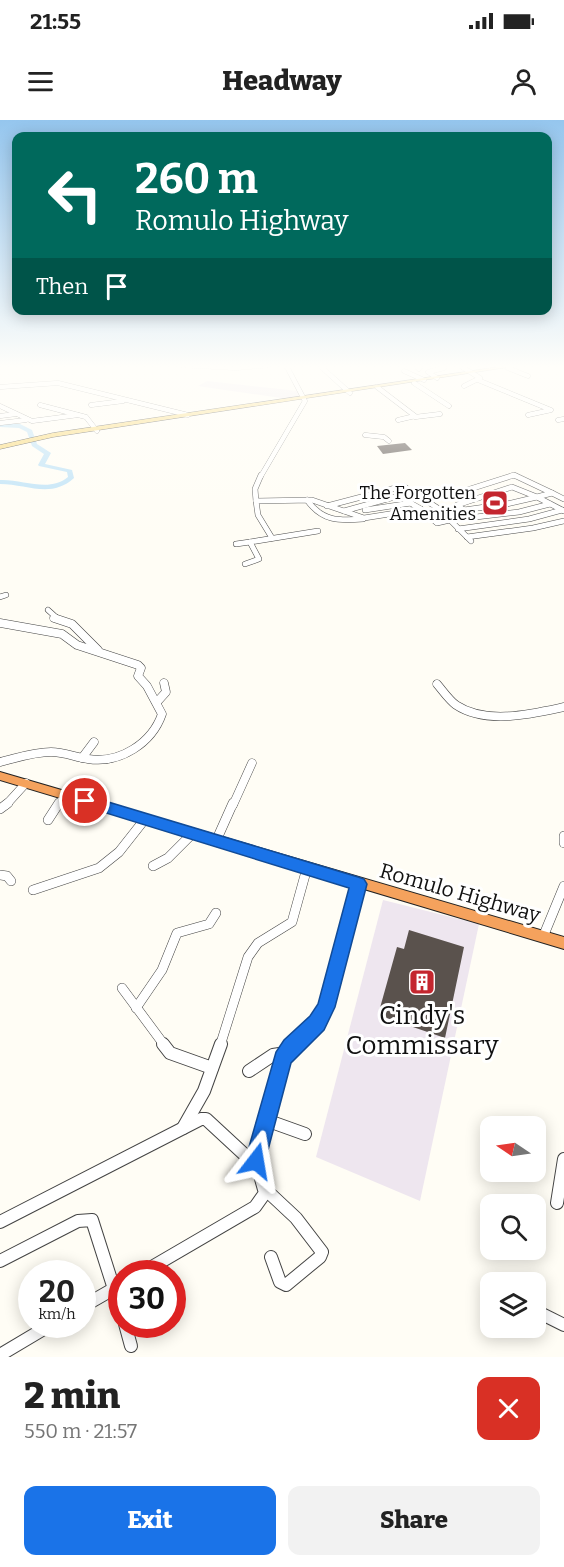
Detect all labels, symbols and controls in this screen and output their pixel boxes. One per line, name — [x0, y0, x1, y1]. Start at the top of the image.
text: 21:55 — [30, 8, 81, 35]
icon: menu — [24, 65, 57, 98]
text: Headway — [222, 65, 342, 97]
icon: person — [507, 65, 540, 98]
text: 260 m — [135, 154, 258, 204]
icon: left — [36, 156, 114, 234]
text: Romulo Highway — [135, 205, 349, 237]
icon: arrive — [100, 270, 133, 303]
text: Then — [36, 273, 88, 300]
place label: The Forgotten Amenities — [360, 482, 477, 525]
sports icon: The Forgotten Amenities — [480, 488, 510, 518]
pin — [59, 775, 110, 826]
icon: arrive — [68, 784, 101, 817]
street label: Romulo Highway — [377, 858, 544, 929]
building icon: Cindy's Commissary — [407, 967, 437, 997]
place label: Cindy's Commissary — [345, 1000, 499, 1061]
north arrow — [480, 1116, 546, 1182]
map controls — [480, 1116, 546, 1338]
position arrow — [224, 1129, 288, 1193]
button: search — [480, 1194, 546, 1260]
speed limit sign: 30 — [108, 1260, 186, 1338]
button: layers — [480, 1272, 546, 1338]
text: 20 — [39, 1274, 75, 1310]
text: km/h — [38, 1305, 76, 1323]
text: 2 min — [24, 1374, 120, 1418]
button: close — [477, 1377, 540, 1440]
text: 550 m · 21:57 — [24, 1419, 137, 1443]
button: Exit — [24, 1486, 276, 1555]
button: Share — [288, 1486, 540, 1555]

